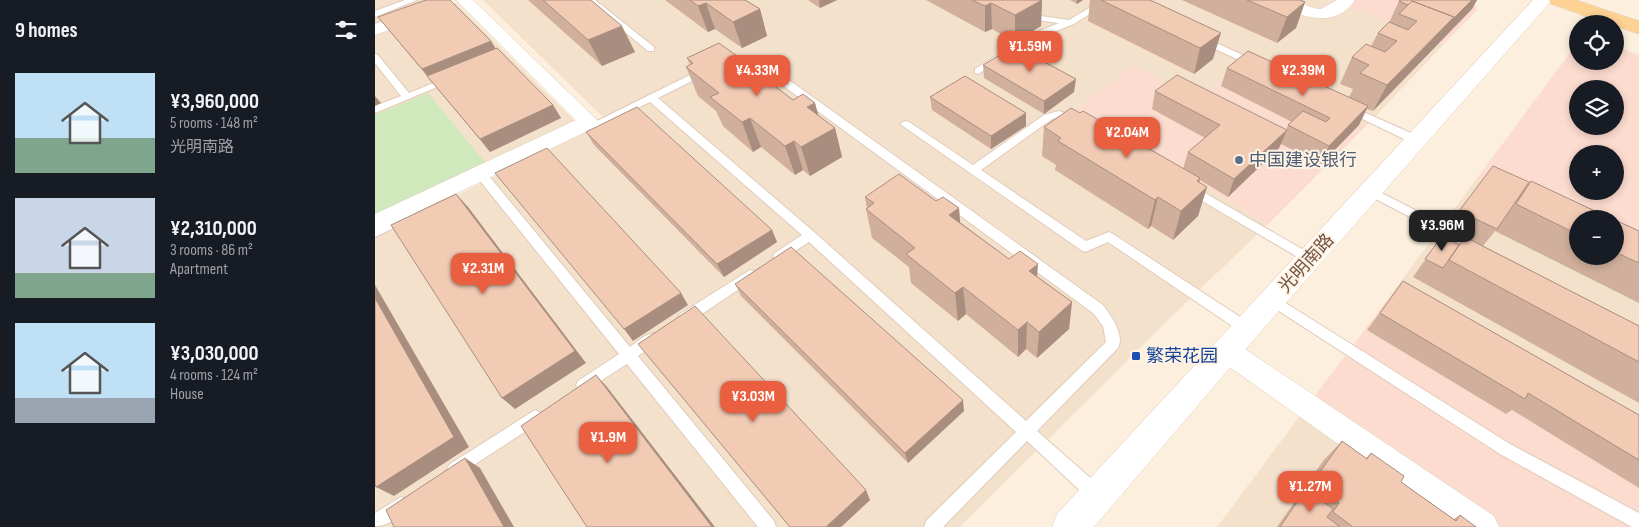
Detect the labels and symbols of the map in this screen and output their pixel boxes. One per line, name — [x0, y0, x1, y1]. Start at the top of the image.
pin: ¥1.59M — [989, 30, 1071, 73]
pin: ¥4.33M — [716, 54, 798, 97]
pin: ¥2.39M — [1262, 54, 1344, 97]
pin: ¥2.04M — [1086, 116, 1168, 159]
place label: 中国建设银行 — [1249, 150, 1357, 171]
marker: 中国建设银行 — [1233, 154, 1245, 166]
pin: ¥3.96M — [1401, 210, 1483, 252]
street label: 光明南路 — [1274, 230, 1338, 297]
pin: ¥2.31M — [442, 252, 524, 295]
place label: 繁荣花园 — [1146, 346, 1218, 367]
marker: 繁荣花园 — [1130, 350, 1142, 362]
pin: ¥3.03M — [712, 380, 794, 423]
pin: ¥1.9M — [573, 422, 643, 464]
pin: ¥1.27M — [1269, 470, 1351, 513]

